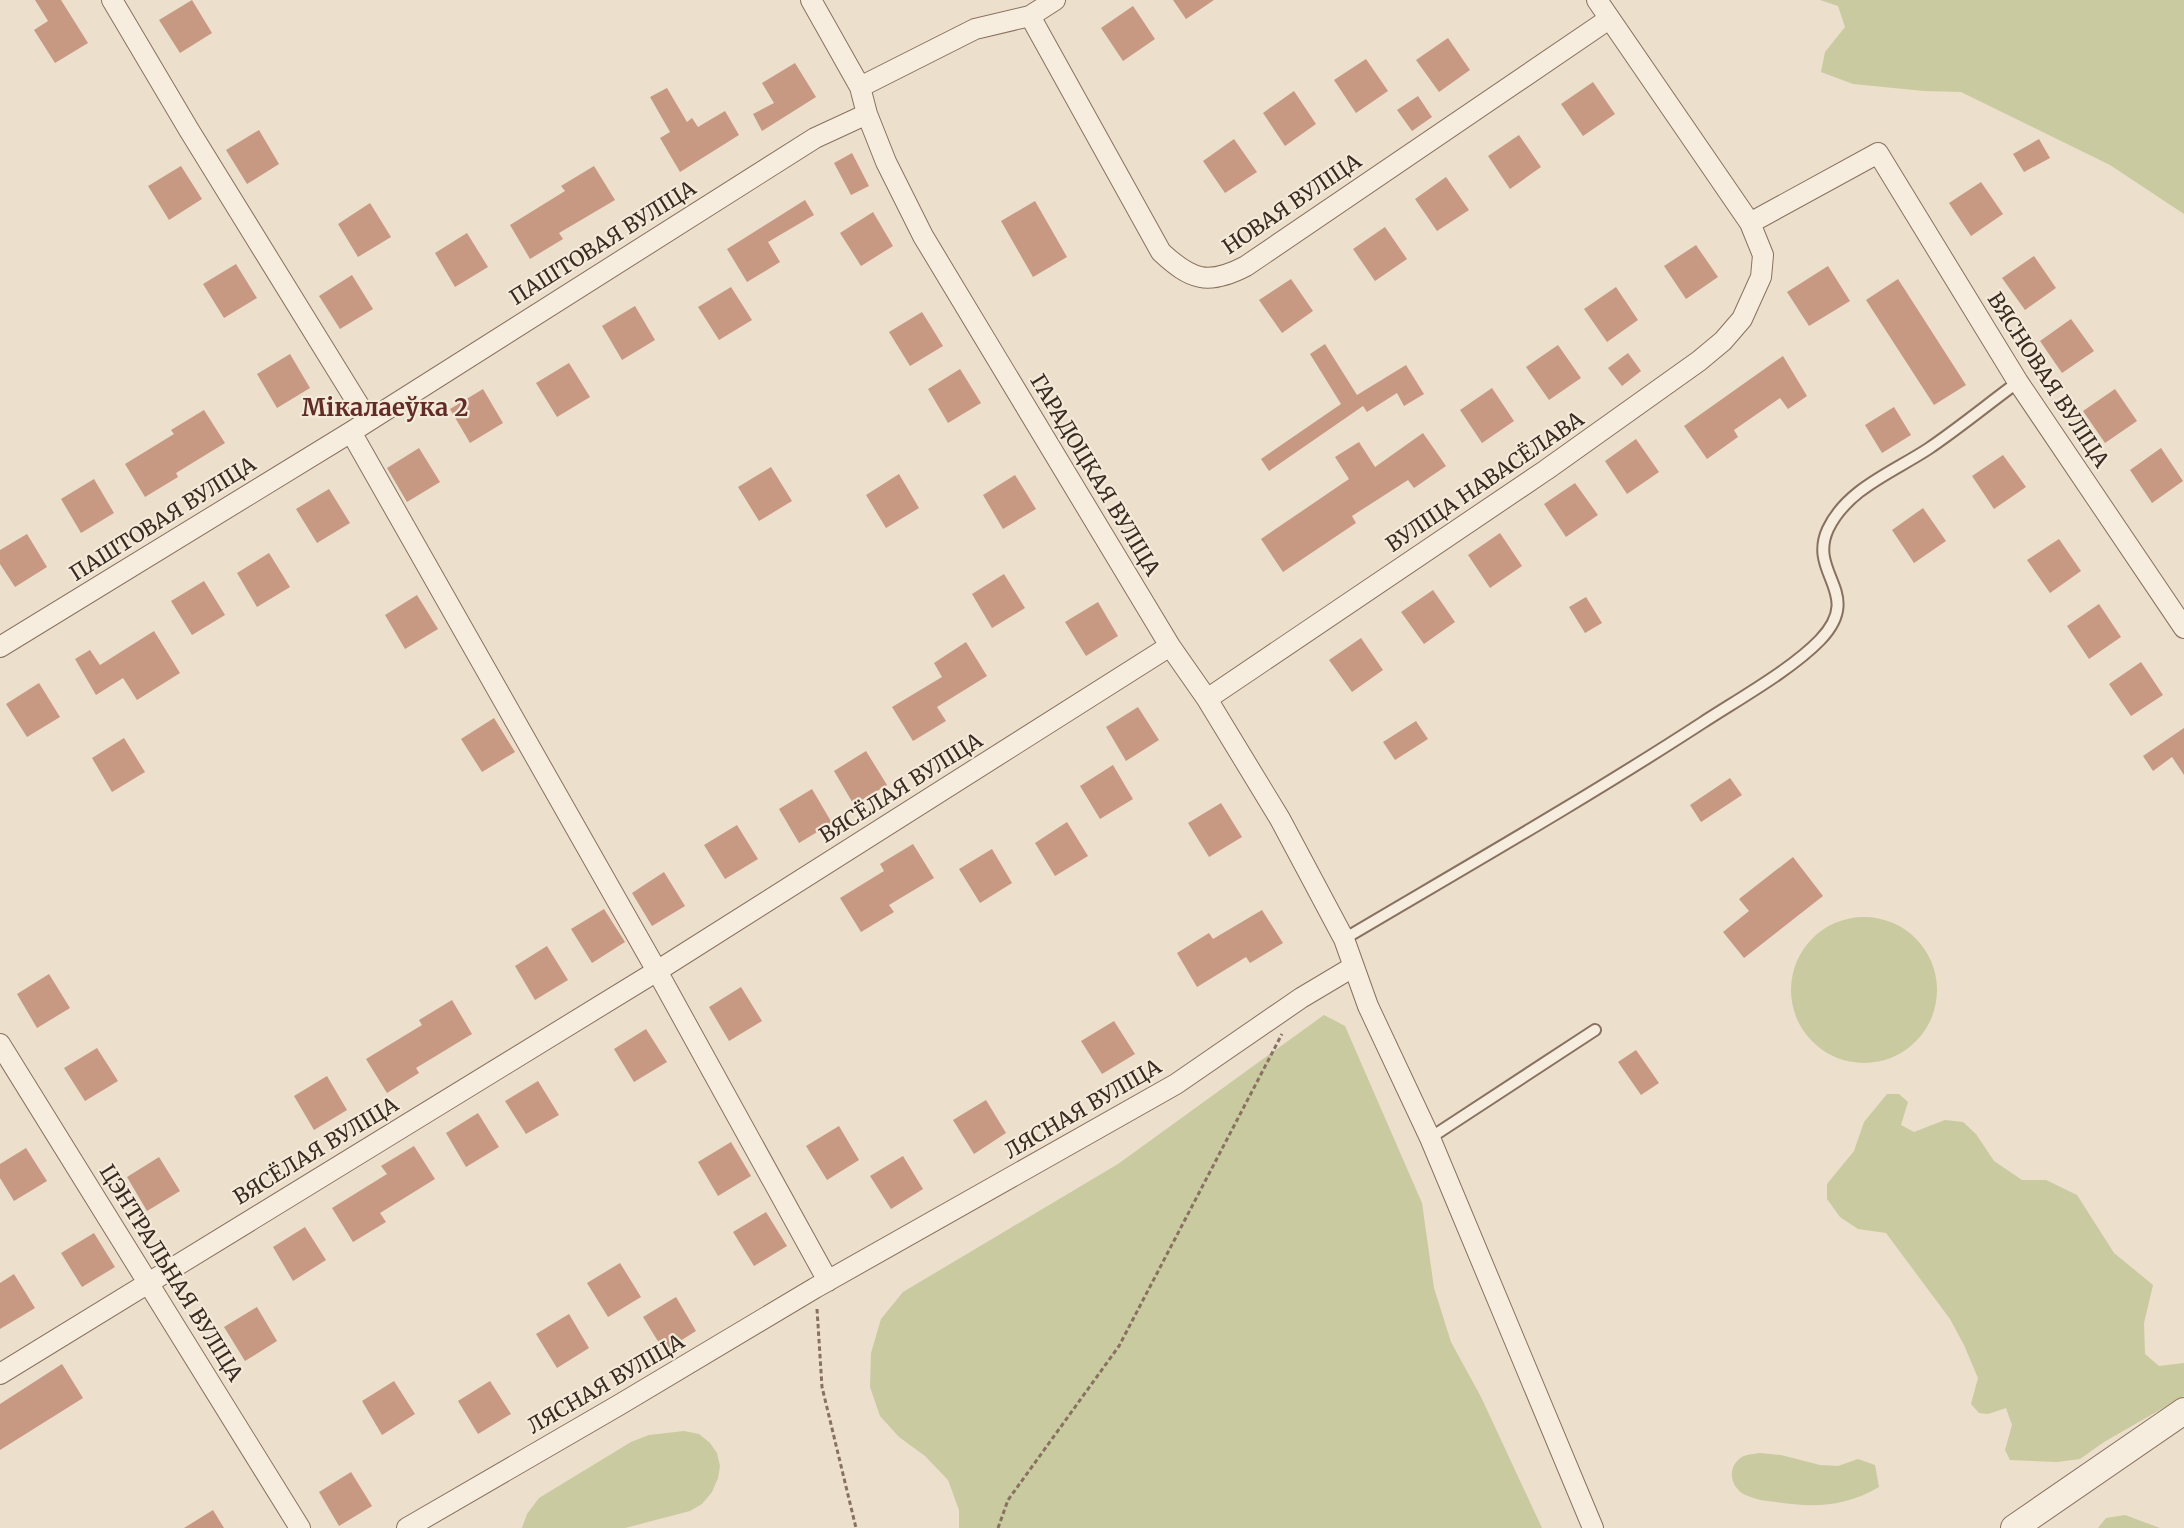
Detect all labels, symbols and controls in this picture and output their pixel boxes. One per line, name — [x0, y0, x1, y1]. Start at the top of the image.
street label: НОВАЯ ВУЛІЦА — [1217, 147, 1366, 260]
street label: ПАШТОВАЯ ВУЛІЦА — [505, 174, 701, 311]
street label: ВЯСНОВАЯ ВУЛІЦА — [1982, 287, 2115, 473]
street label: ГАРАДОЦКАЯ ВУЛІЦА — [1024, 369, 1167, 581]
district label: Мікалаеўка 2 — [302, 392, 468, 423]
street label: ВУЛІЦА НАВАСЁЛАВА — [1381, 405, 1589, 558]
street label: ПАШТОВАЯ ВУЛІЦА — [65, 450, 261, 587]
street label: ВЯСЁЛАЯ ВУЛІЦА — [814, 726, 988, 849]
street label: ЛЯСНАЯ ВУЛІЦА — [1000, 1053, 1166, 1164]
street label: ВЯСЁЛАЯ ВУЛІЦА — [228, 1091, 403, 1210]
street label: ЦЭНТРАЛЬНАЯ ВУЛІЦА — [94, 1159, 249, 1386]
street label: ЛЯСНАЯ ВУЛІЦА — [523, 1328, 689, 1439]

